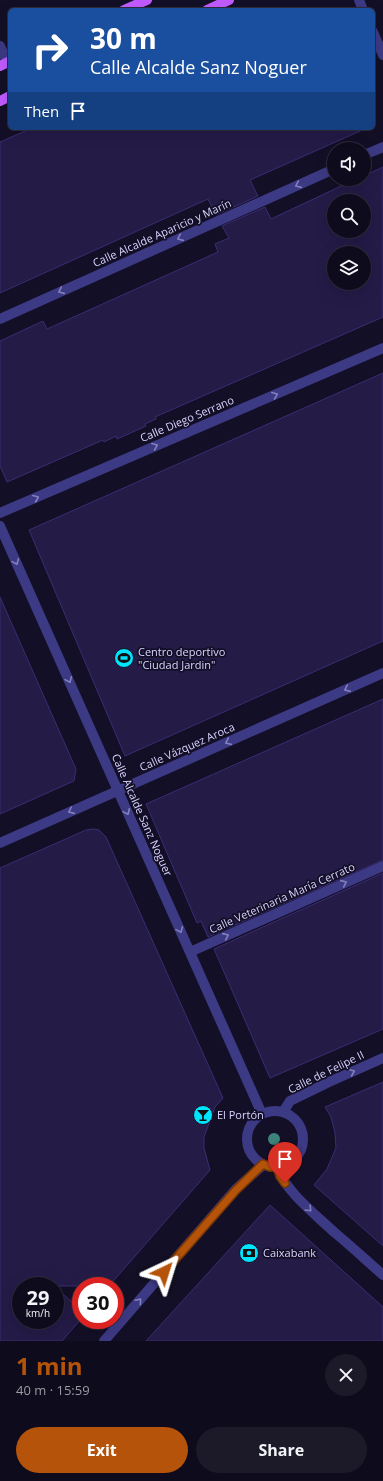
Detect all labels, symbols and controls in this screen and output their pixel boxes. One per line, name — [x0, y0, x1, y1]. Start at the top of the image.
text: 30 m — [90, 19, 157, 57]
icon: right — [24, 24, 76, 76]
text: Calle Alcalde Sanz Noguer — [90, 55, 307, 79]
icon: arrive — [67, 100, 89, 122]
text: Then — [24, 101, 59, 121]
map controls — [327, 142, 371, 290]
button: sound — [327, 142, 371, 186]
one-way arrow — [295, 180, 303, 188]
button: search — [327, 194, 371, 238]
street label: Calle Alcalde Aparicio y Marín — [90, 195, 233, 270]
one-way arrow — [176, 233, 184, 241]
button: layers — [327, 246, 371, 290]
one-way arrow — [58, 286, 66, 294]
one-way arrow — [271, 391, 278, 399]
street label: Calle Diego Serrano — [138, 392, 236, 445]
one-way arrow — [151, 443, 159, 451]
one-way arrow — [32, 494, 39, 502]
one-way arrow — [11, 557, 19, 565]
place label: Centro deportivo "Ciudad Jardin" — [138, 644, 226, 672]
sports icon: Centro deportivo "Ciudad Jardin" — [113, 647, 135, 669]
one-way arrow — [64, 676, 72, 684]
one-way arrow — [344, 684, 352, 692]
street label: Calle Vázquez Aroca — [137, 719, 237, 774]
one-way arrow — [225, 737, 233, 745]
street label: Calle Alcalde Sanz Noguer — [109, 751, 176, 879]
one-way arrow — [68, 807, 75, 815]
one-way arrow — [123, 808, 131, 815]
street label: Calle Veterinaria María Cerrato — [207, 858, 357, 936]
one-way arrow — [340, 880, 348, 888]
one-way arrow — [176, 927, 184, 934]
one-way arrow — [221, 933, 229, 941]
street label: Calle de Felipe II — [285, 1047, 366, 1096]
one-way arrow — [347, 1069, 355, 1077]
bar icon: El Portón — [192, 1104, 214, 1126]
place label: El Portón — [217, 1107, 264, 1122]
pin — [268, 1142, 302, 1183]
icon: arrive — [274, 1148, 296, 1170]
one-way arrow — [304, 1204, 312, 1212]
bank icon: Caixabank — [238, 1242, 260, 1264]
place label: Caixabank — [263, 1245, 316, 1260]
position arrow — [143, 1251, 185, 1293]
speed limit sign: 30 — [72, 1277, 124, 1329]
text: 29 — [27, 1284, 49, 1311]
one-way arrow — [135, 1298, 142, 1306]
text: km/h — [26, 1306, 50, 1320]
text: 1 min — [16, 1349, 83, 1382]
button: close — [325, 1354, 367, 1396]
text: 40 m · 15:59 — [16, 1381, 90, 1399]
button: Exit — [16, 1427, 188, 1473]
button: Share — [196, 1427, 367, 1473]

